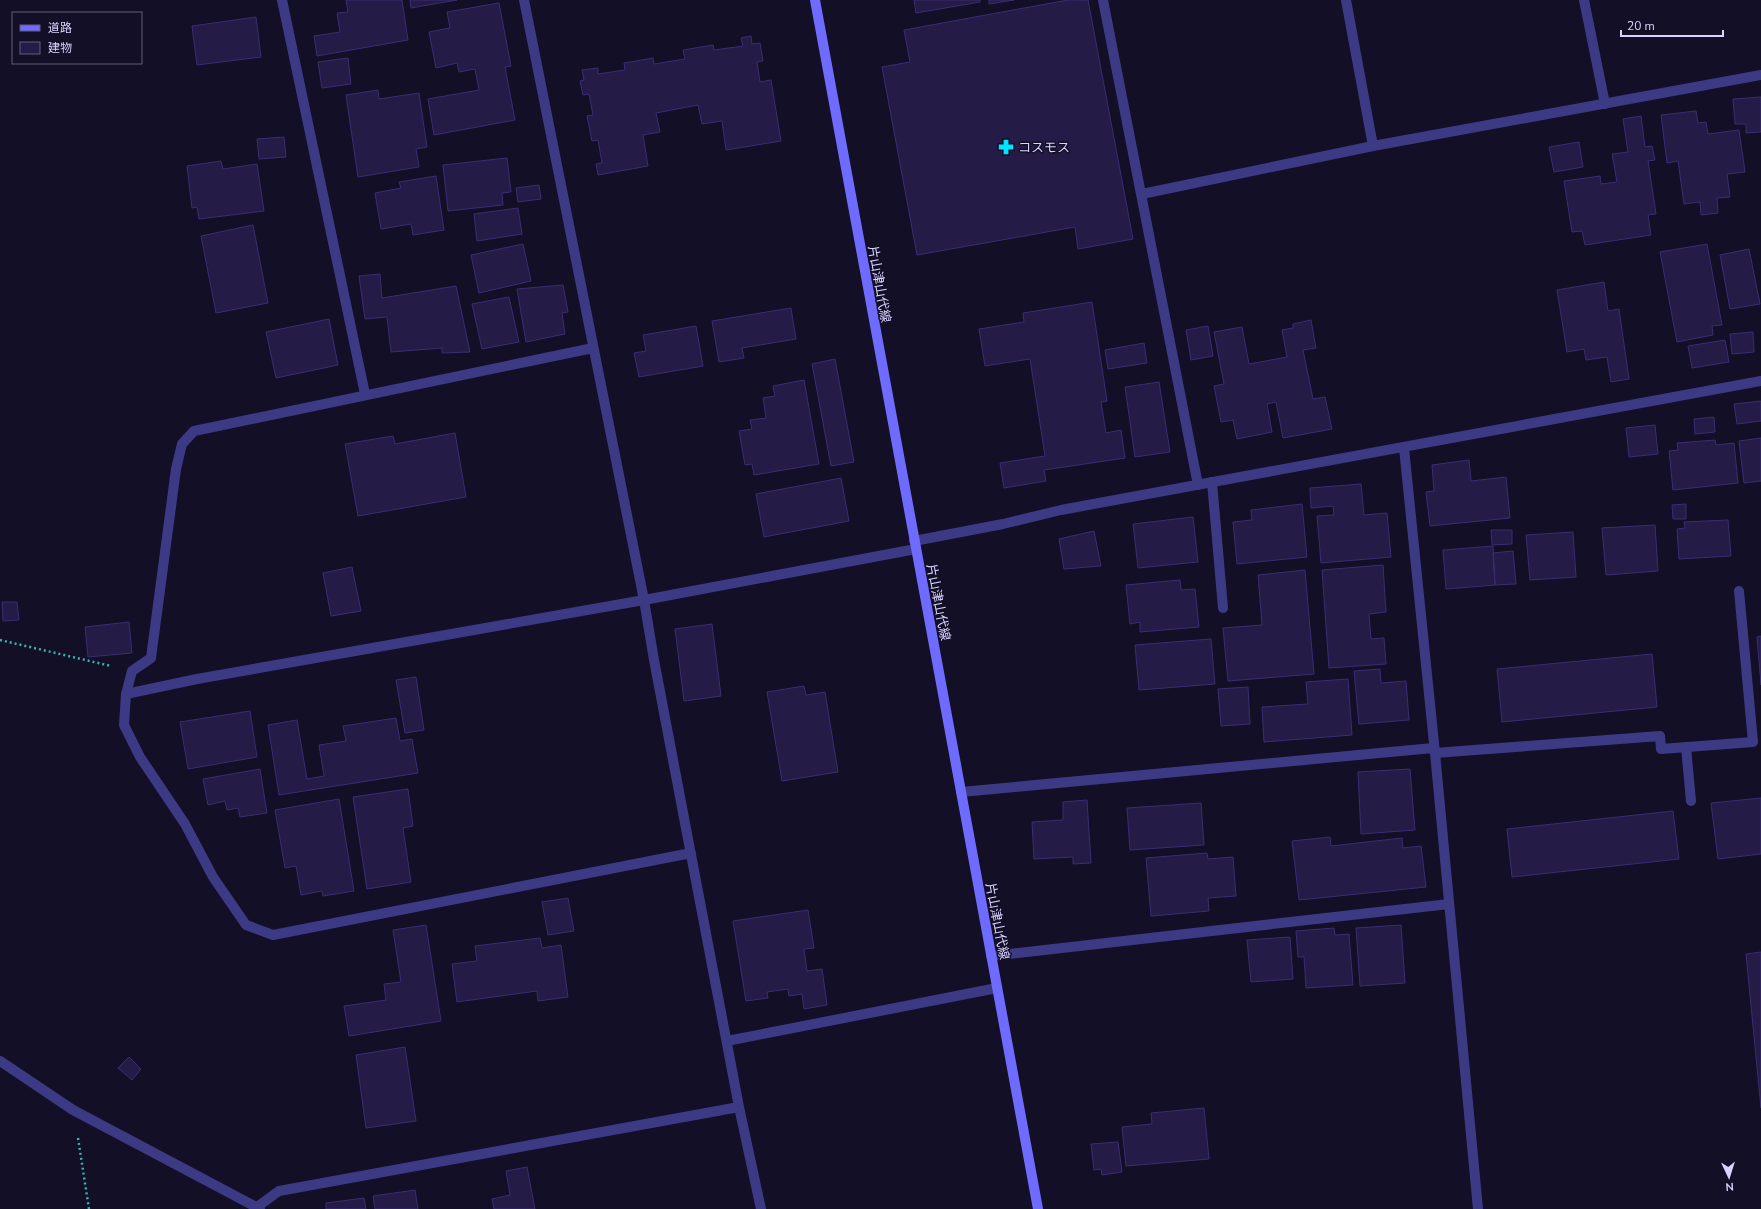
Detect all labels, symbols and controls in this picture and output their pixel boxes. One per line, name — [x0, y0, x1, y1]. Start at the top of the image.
legend — [12, 12, 142, 64]
scale bar — [1621, 12, 1723, 38]
text: 20 m — [1627, 18, 1655, 34]
text: 道路 — [48, 20, 72, 36]
text: 建物 — [48, 40, 72, 56]
pharmacy icon: コスモス — [997, 138, 1015, 156]
place label: コスモス — [1018, 139, 1070, 157]
street label: 片山津山代線 — [863, 244, 895, 324]
street label: 片山津山代線 — [922, 562, 954, 642]
street label: 片山津山代線 — [981, 881, 1013, 961]
north arrow — [1709, 1157, 1749, 1197]
text: N — [1725, 1179, 1734, 1194]

